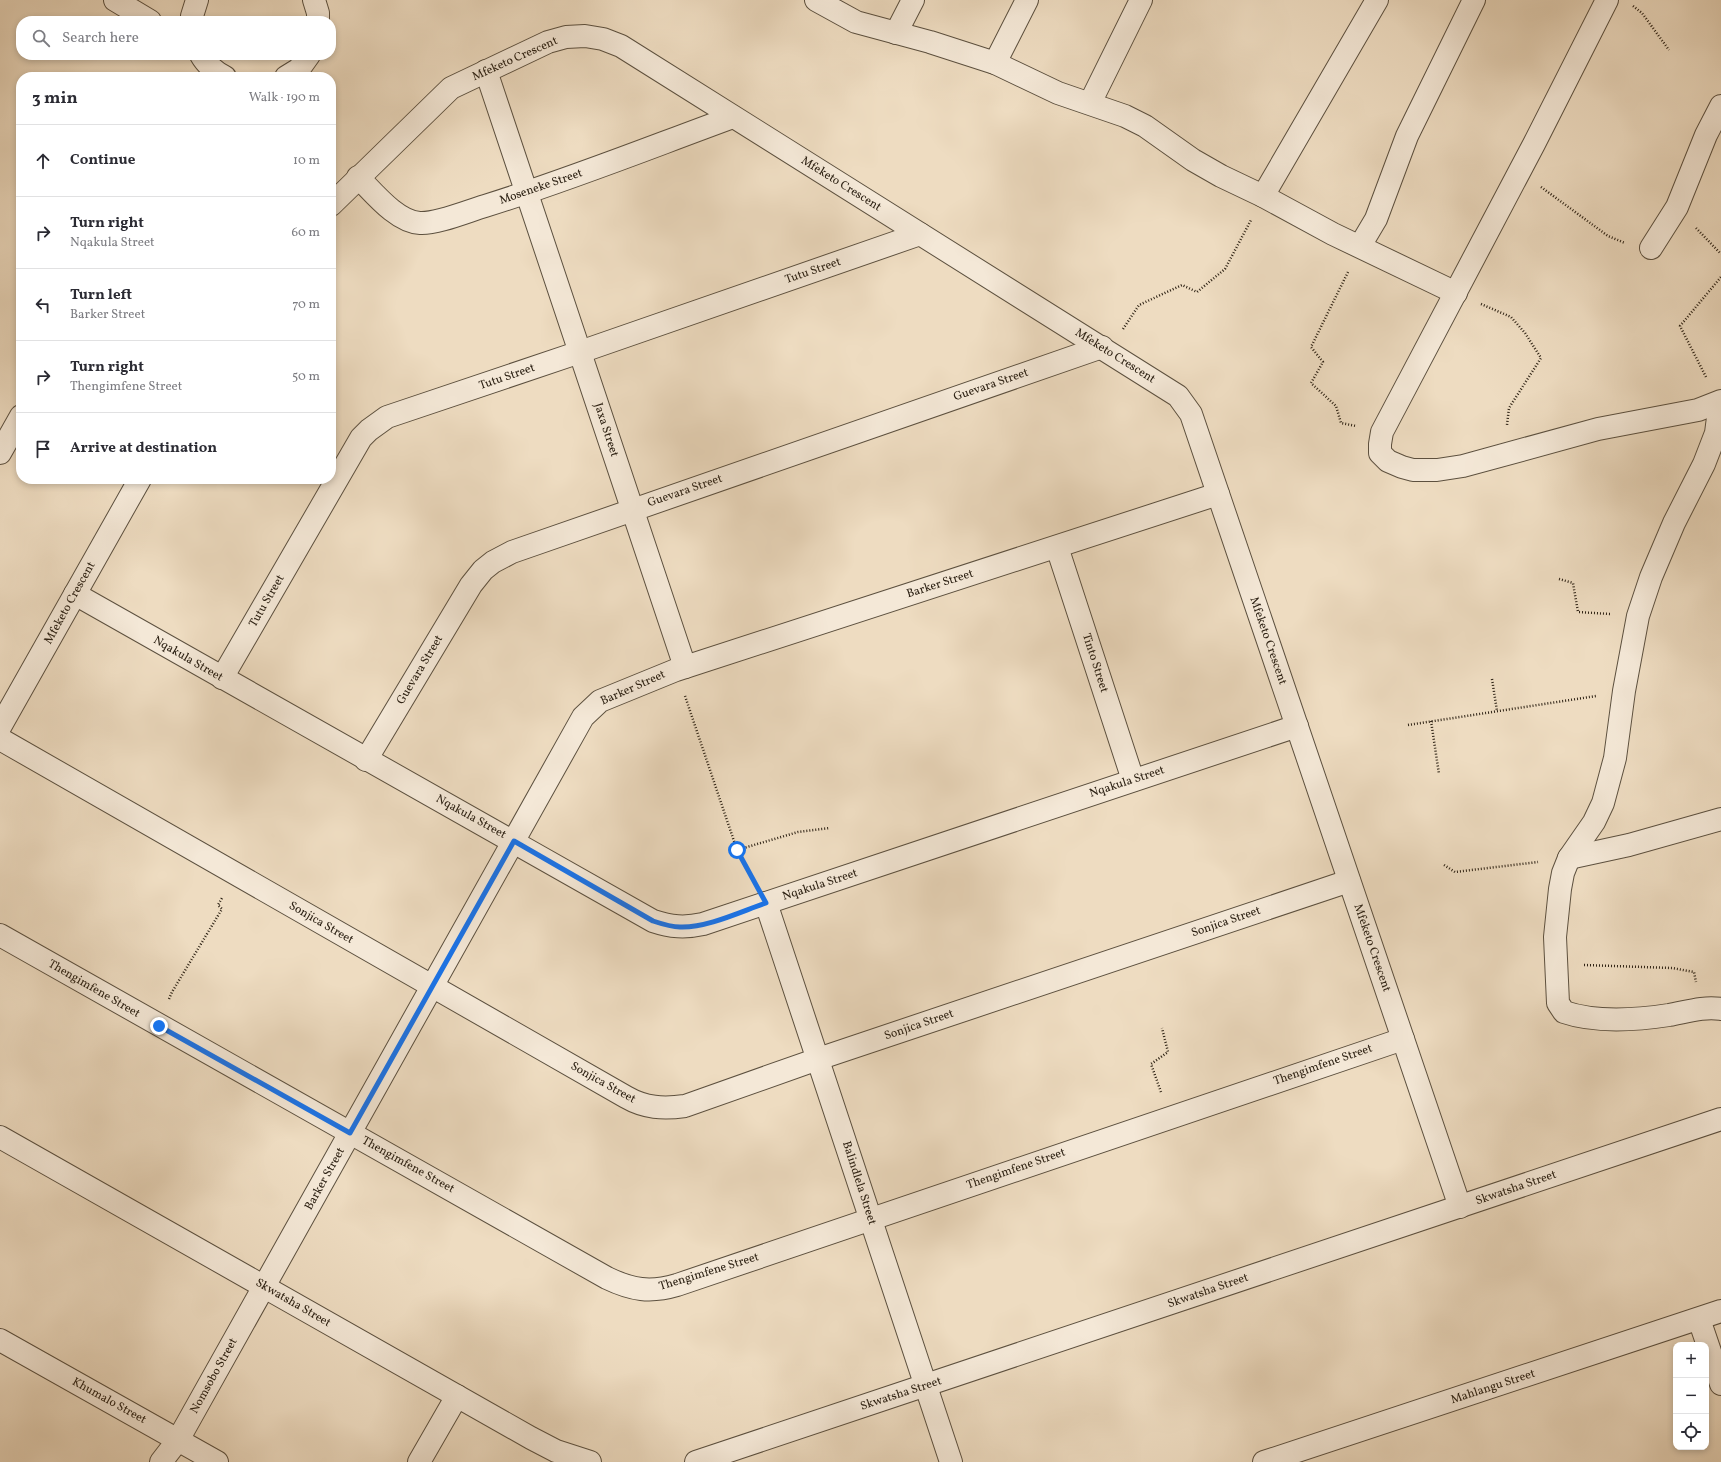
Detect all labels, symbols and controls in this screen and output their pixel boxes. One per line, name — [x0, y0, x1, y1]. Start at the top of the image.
search box — [16, 16, 336, 60]
icon: search — [30, 27, 52, 49]
text: Search here — [62, 28, 139, 49]
street label: Mfeketo Crescent — [470, 33, 560, 85]
text: 3 min — [32, 87, 78, 110]
text: Walk · 190 m — [249, 89, 320, 107]
icon: ahead — [32, 150, 54, 172]
text: Continue — [70, 150, 135, 171]
text: 10 m — [293, 152, 320, 170]
street label: Mfeketo Crescent — [798, 153, 884, 215]
street label: Moseneke Street — [497, 165, 585, 209]
text: Turn right — [70, 213, 144, 234]
icon: right — [32, 222, 54, 244]
text: 60 m — [292, 224, 320, 242]
text: Nqakula Street — [70, 234, 155, 252]
street label: Tutu Street — [783, 254, 843, 288]
text: Turn left — [70, 285, 132, 306]
icon: left — [32, 294, 54, 316]
text: 70 m — [292, 296, 320, 314]
text: Barker Street — [70, 306, 145, 324]
street label: Mfeketo Crescent — [1072, 325, 1158, 387]
text: Turn right — [70, 357, 144, 378]
street label: Tutu Street — [477, 360, 537, 394]
street label: Guevara Street — [951, 365, 1031, 405]
icon: right — [32, 366, 54, 388]
text: 50 m — [292, 368, 320, 386]
text: Thengimfene Street — [70, 378, 182, 396]
street label: Jaxa Street — [590, 401, 622, 459]
icon: arrive — [32, 438, 54, 460]
text: Arrive at destination — [70, 438, 217, 459]
street label: Guevara Street — [645, 471, 725, 511]
street label: Mfeketo Crescent — [41, 559, 99, 647]
street label: Barker Street — [905, 566, 975, 602]
street label: Tutu Street — [246, 572, 288, 630]
street label: Mfeketo Crescent — [1245, 595, 1291, 687]
street label: Tinto Street — [1078, 631, 1112, 695]
street label: Guevara Street — [393, 632, 447, 708]
street label: Nqakula Street — [150, 633, 226, 685]
street label: Barker Street — [598, 667, 668, 709]
street label: Nqakula Street — [1087, 762, 1167, 802]
street label: Nqakula Street — [433, 791, 509, 843]
route start — [728, 841, 746, 859]
street label: Nqakula Street — [780, 865, 860, 905]
street label: Sonjica Street — [286, 898, 356, 948]
street label: Mfeketo Crescent — [1349, 902, 1395, 994]
street label: Sonjica Street — [1189, 903, 1263, 941]
street label: Thengimfene Street — [45, 956, 143, 1022]
street label: Sonjica Street — [882, 1006, 956, 1044]
route end — [150, 1017, 168, 1035]
street label: Thengimfene Street — [1271, 1041, 1375, 1089]
street label: Sonjica Street — [567, 1058, 639, 1108]
street label: Thengimfene Street — [359, 1133, 457, 1197]
street label: Balindlela Street — [838, 1139, 880, 1227]
street label: Barker Street — [301, 1145, 349, 1213]
street label: Thengimfene Street — [964, 1145, 1068, 1193]
street label: Skwatsha Street — [1473, 1167, 1559, 1209]
street label: Thengimfene Street — [657, 1249, 761, 1295]
street label: Skwatsha Street — [1165, 1270, 1251, 1312]
street label: Skwatsha Street — [252, 1275, 334, 1331]
street label: Nomsobo Street — [187, 1335, 241, 1417]
map controls — [1673, 1342, 1709, 1450]
button: + — [1673, 1342, 1709, 1378]
street label: Mahlangu Street — [1449, 1366, 1537, 1408]
street label: Skwatsha Street — [858, 1373, 944, 1415]
street label: Khumalo Street — [69, 1374, 149, 1428]
button: − — [1673, 1378, 1709, 1414]
button: locate — [1673, 1414, 1709, 1450]

